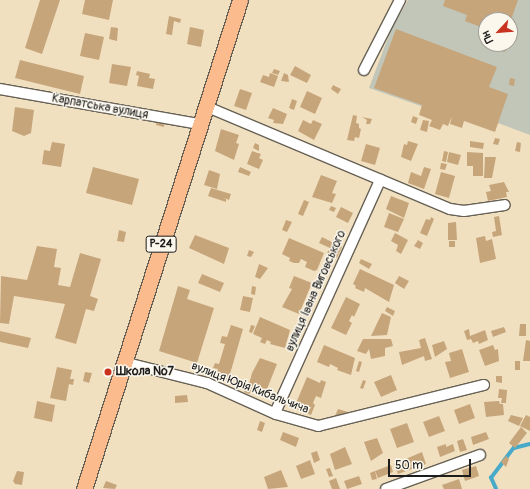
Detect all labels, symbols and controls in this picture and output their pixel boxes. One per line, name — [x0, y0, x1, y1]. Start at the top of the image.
north arrow — [478, 12, 518, 52]
text: Пн — [479, 29, 496, 45]
street label: Карпатська вулиця — [51, 91, 149, 123]
street label: вулиця Івана Виговського — [283, 228, 349, 354]
road number: Р-24 — [145, 235, 177, 253]
street label: вулиця Юрія Кибальчича — [189, 359, 311, 417]
place label: Школа №7 — [116, 365, 174, 379]
marker: Школа №7 — [103, 367, 113, 377]
scale bar — [390, 451, 473, 477]
text: 50 m — [395, 458, 423, 473]

